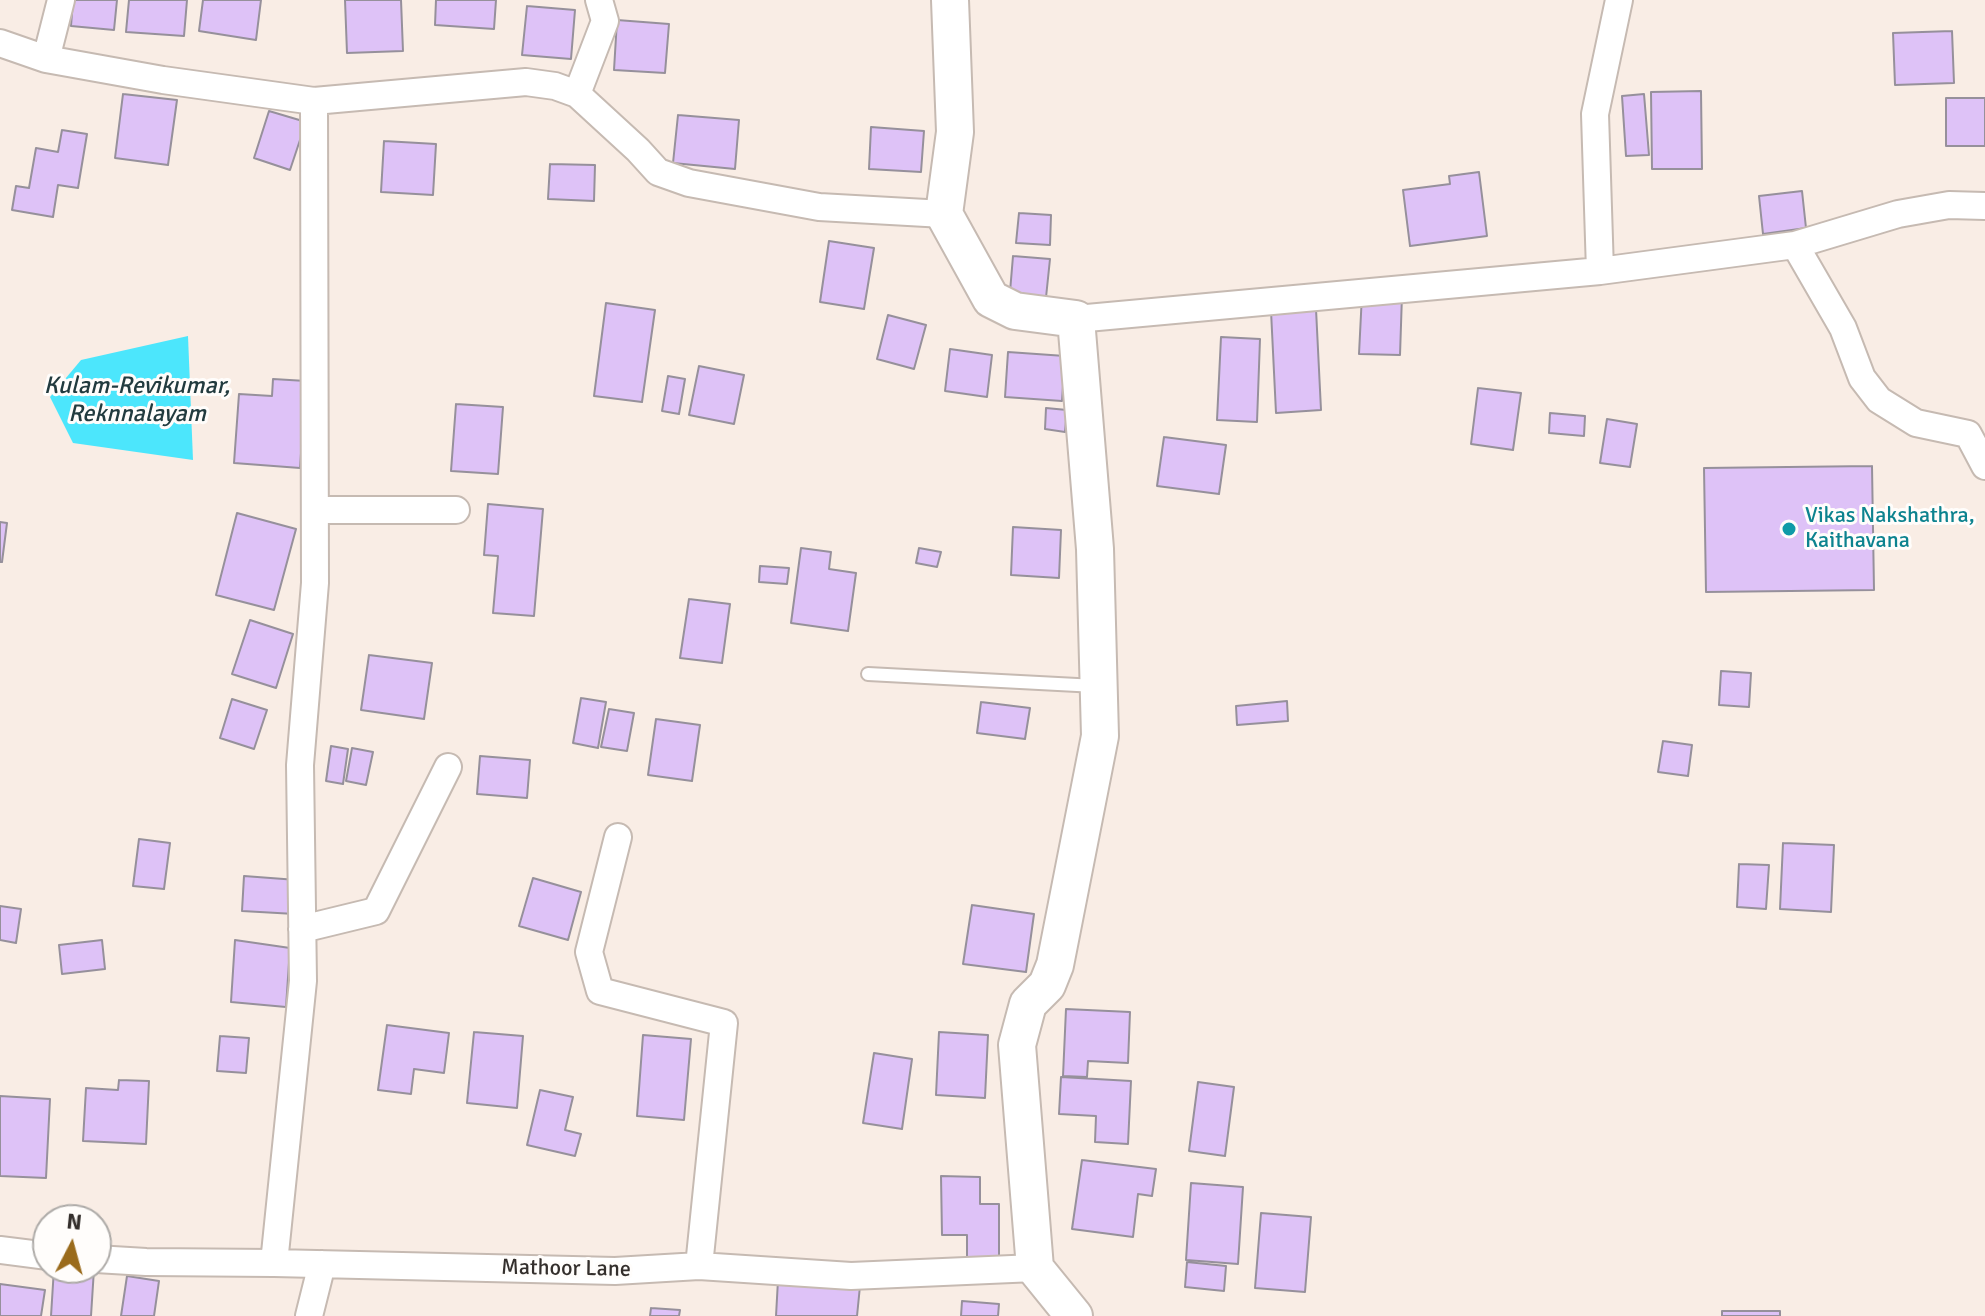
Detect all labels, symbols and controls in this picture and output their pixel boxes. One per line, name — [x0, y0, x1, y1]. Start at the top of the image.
water label: Kulam-Revikumar, Reknnalayam — [44, 373, 230, 429]
place label: Vikas Nakshathra, Kaithavana — [1805, 503, 1975, 554]
marker: Vikas Nakshathra, Kaithavana — [1780, 520, 1798, 538]
north arrow — [32, 1204, 112, 1284]
text: N — [65, 1207, 83, 1236]
street label: Mathoor Lane — [501, 1255, 631, 1283]

